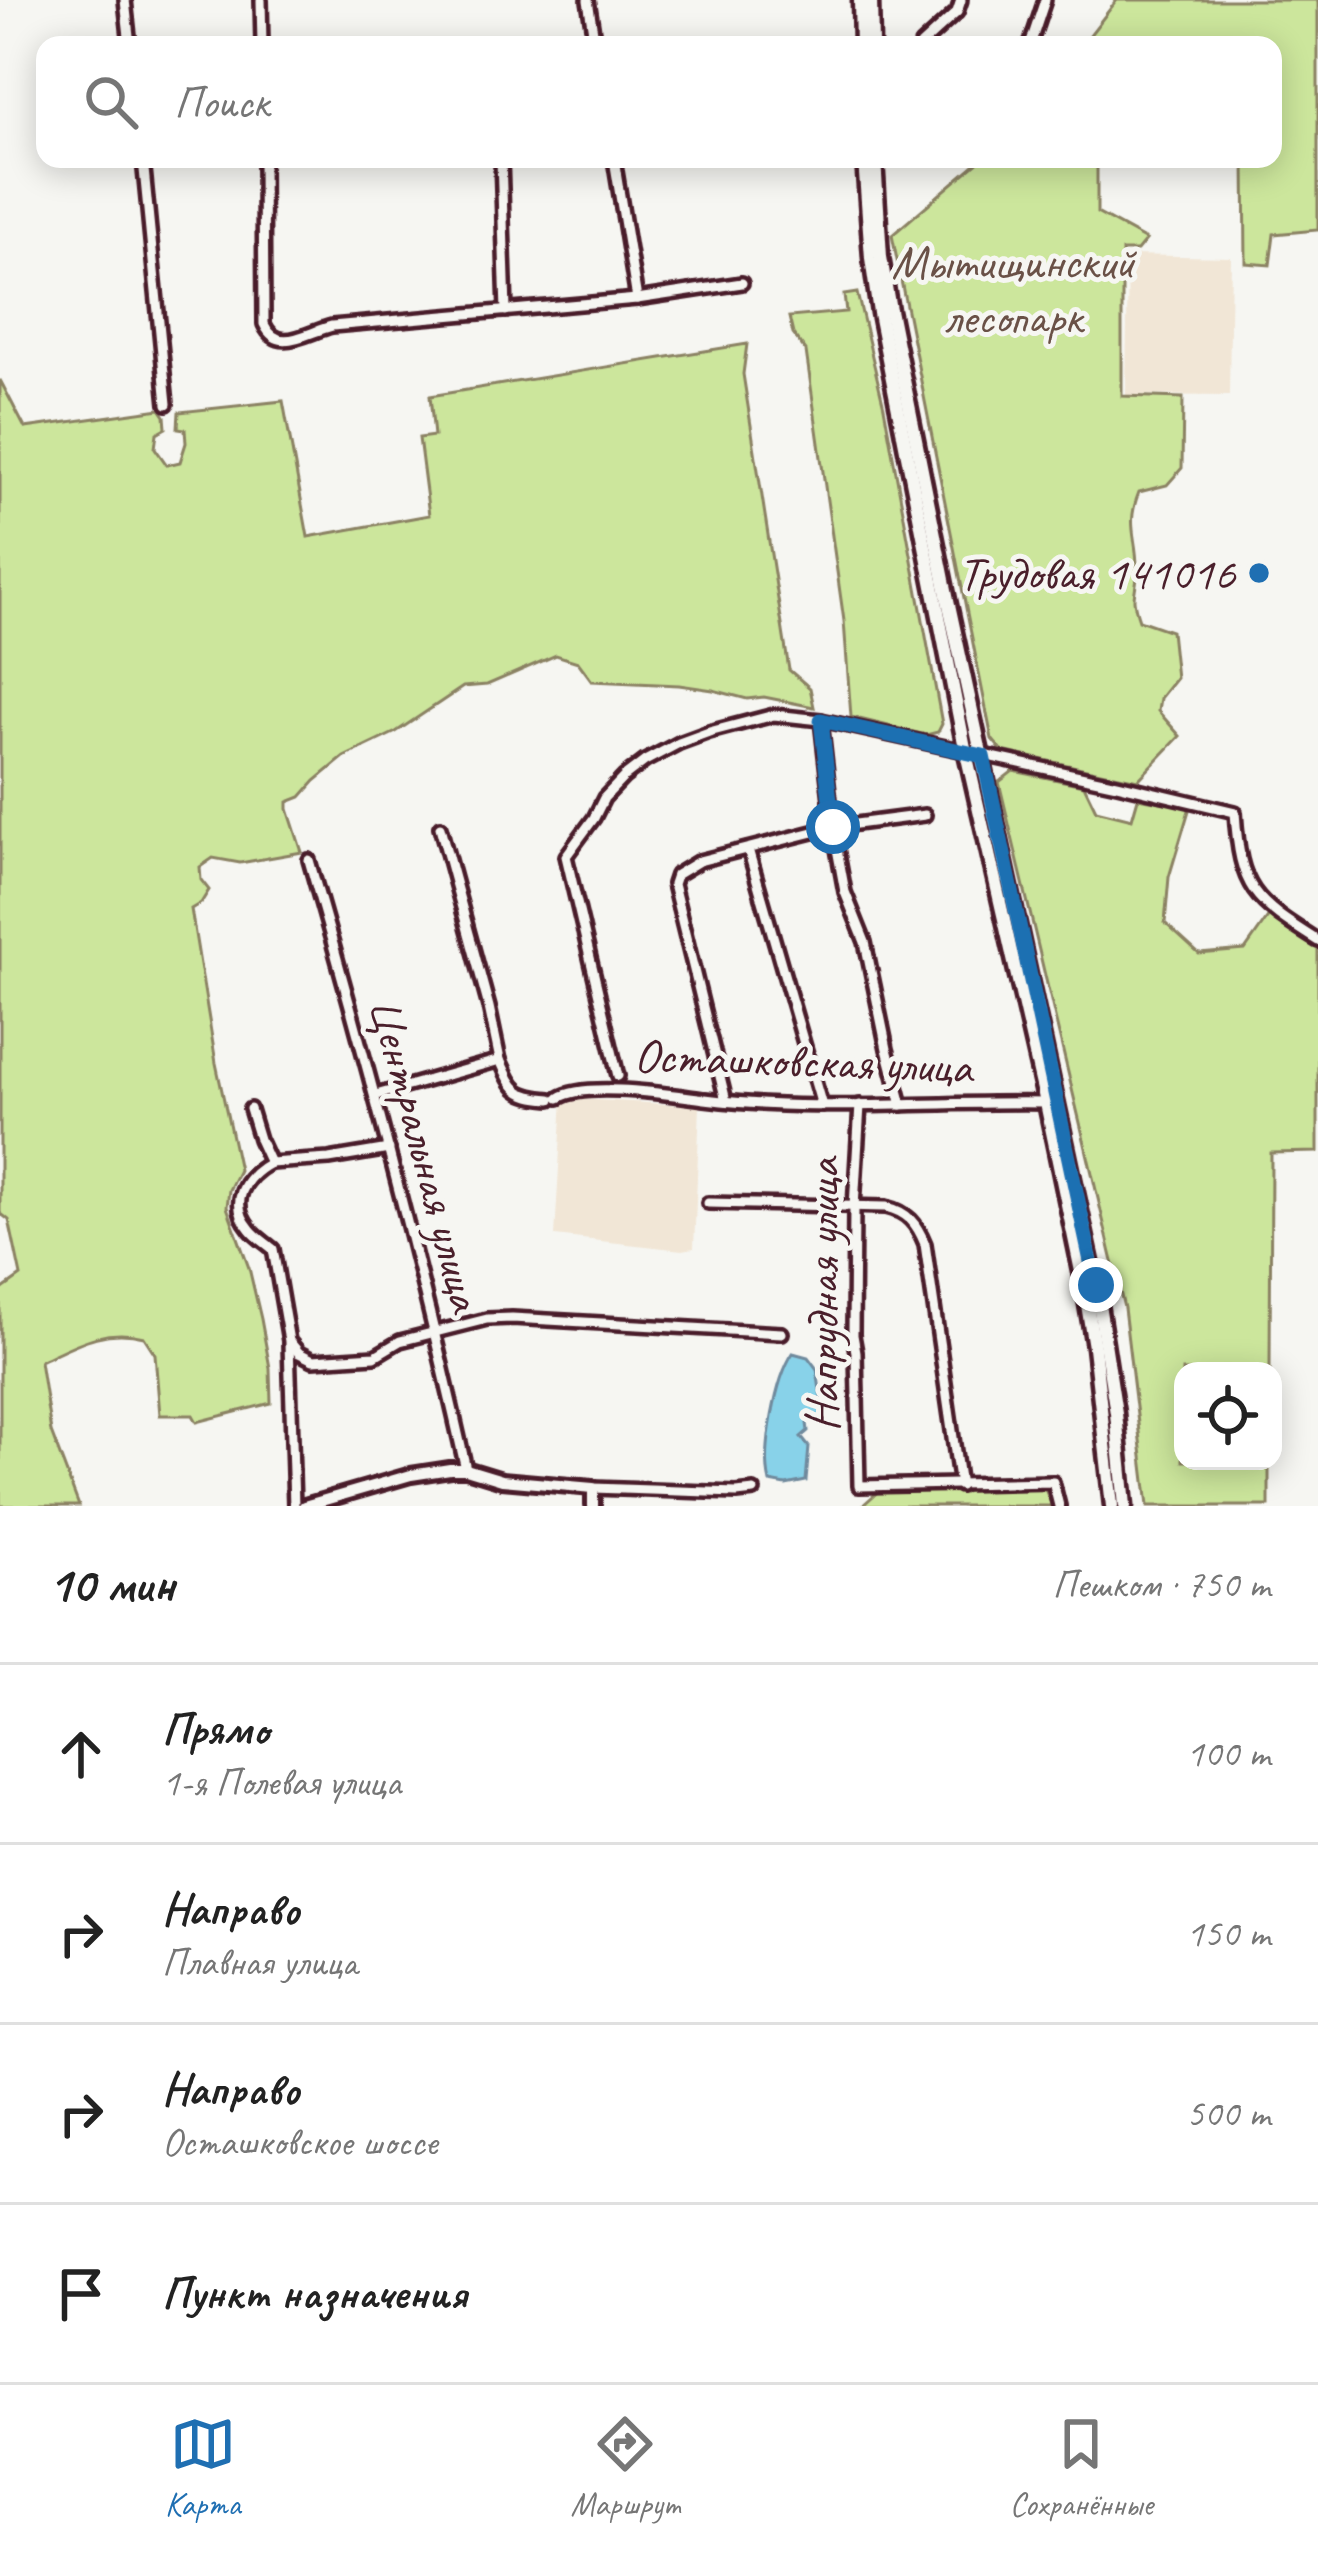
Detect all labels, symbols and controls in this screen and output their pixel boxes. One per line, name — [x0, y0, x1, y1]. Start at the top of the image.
search box — [36, 36, 1282, 168]
icon: search — [78, 69, 144, 135]
text: Поиск — [174, 74, 269, 131]
park label: Мытищинский лесопарк — [891, 232, 1138, 347]
place label: Трудовая 141016 — [959, 543, 1236, 603]
marker: Трудовая 141016 — [1246, 560, 1272, 586]
route start — [806, 800, 860, 854]
street label: Центральная улица — [355, 991, 497, 1320]
street label: Осташковская улица — [633, 1025, 976, 1097]
street label: Напрудная улица — [792, 1155, 852, 1432]
route end — [1069, 1258, 1123, 1312]
map controls — [1174, 1362, 1282, 1470]
button: locate — [1174, 1362, 1282, 1470]
text: 10 мин — [48, 1552, 175, 1616]
text: Пешком · 750 m — [1052, 1560, 1270, 1609]
text: Прямо — [162, 1701, 269, 1758]
icon: ahead — [48, 1721, 114, 1787]
text: 100 m — [1186, 1729, 1270, 1778]
text: 1-я Полевая улица — [162, 1758, 401, 1807]
text: Направо — [162, 1881, 300, 1938]
icon: right — [48, 1901, 114, 1967]
text: 150 m — [1186, 1909, 1270, 1958]
text: Плавная улица — [162, 1938, 357, 1987]
text: Направо — [162, 2061, 300, 2118]
icon: right — [48, 2081, 114, 2147]
text: 500 m — [1186, 2089, 1270, 2138]
text: Осташковское шоссе — [162, 2118, 437, 2167]
icon: arrive — [48, 2261, 114, 2327]
text: Пункт назначения — [162, 2265, 467, 2322]
tab: Карта — [165, 2411, 241, 2525]
tab: Маршрут — [571, 2411, 680, 2525]
tab: Сохранённые — [1010, 2411, 1153, 2525]

